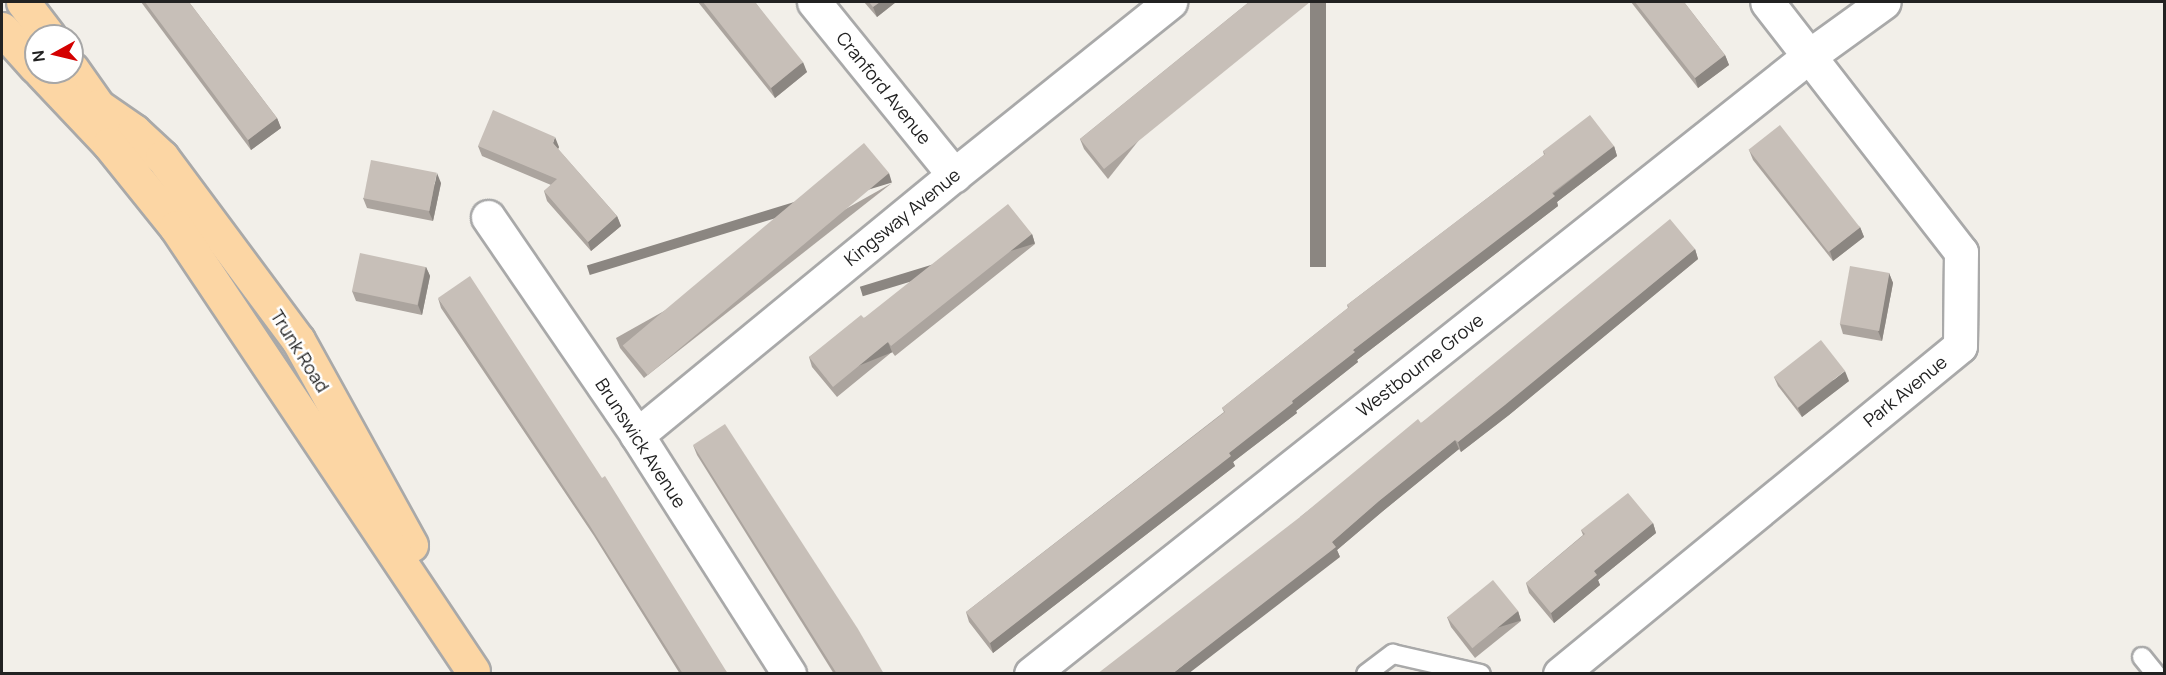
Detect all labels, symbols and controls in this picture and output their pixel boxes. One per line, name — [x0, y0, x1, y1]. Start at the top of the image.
north arrow — [24, 24, 84, 84]
street label: Cranford Avenue — [832, 27, 936, 149]
text: N — [26, 49, 50, 63]
street label: Kingsway Avenue — [840, 164, 964, 270]
street label: Trunk Road — [266, 306, 334, 396]
street label: Westbourne Grove — [1352, 309, 1488, 421]
street label: Park Avenue — [1859, 351, 1951, 431]
street label: Brunswick Avenue — [591, 374, 691, 512]

